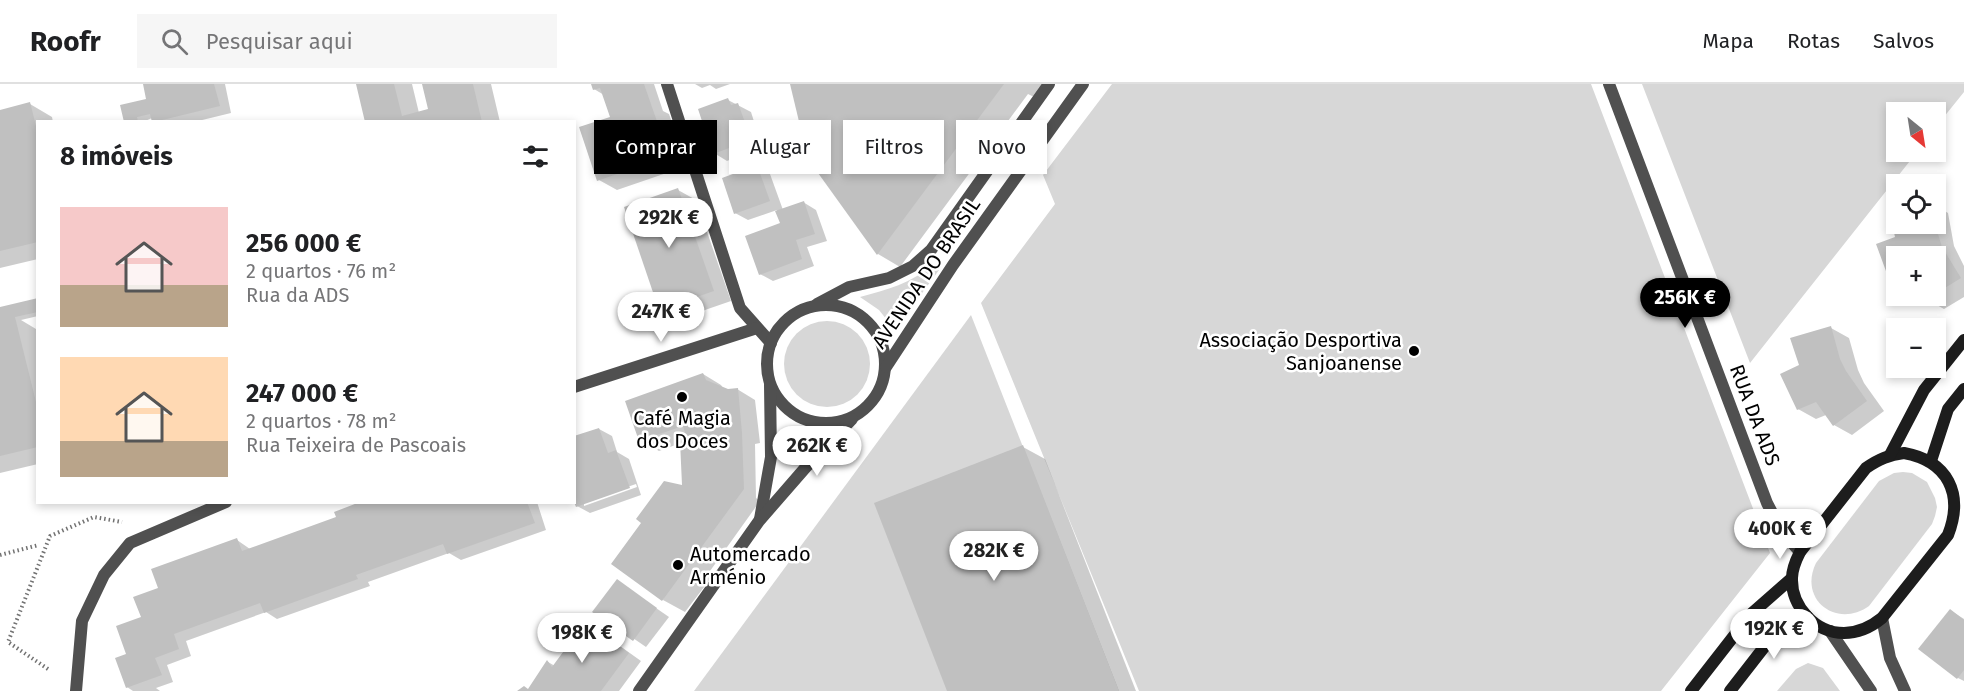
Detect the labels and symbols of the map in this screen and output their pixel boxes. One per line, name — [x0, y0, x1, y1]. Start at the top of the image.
north arrow — [1886, 102, 1946, 162]
street label: AVENIDA DO BRASIL — [867, 193, 985, 353]
pin: 292K € — [620, 198, 718, 249]
pin: 256K € — [1636, 278, 1734, 329]
pin: 247K € — [612, 292, 710, 343]
place label: Associação Desportiva Sanjoanense — [1199, 328, 1402, 375]
marker: Associação Desportiva Sanjoanense — [1407, 344, 1421, 358]
street label: RUA DA ADS — [1725, 361, 1785, 469]
marker: Café Magia dos Doces — [675, 390, 689, 404]
place label: Café Magia dos Doces — [633, 406, 731, 453]
pin: 262K € — [768, 426, 866, 477]
pin: 400K € — [1731, 509, 1829, 560]
pin: 282K € — [945, 531, 1043, 582]
place label: Automercado Arménio — [690, 542, 811, 589]
marker: Automercado Arménio — [671, 558, 685, 572]
pin: 192K € — [1725, 609, 1823, 660]
pin: 198K € — [533, 613, 631, 664]

